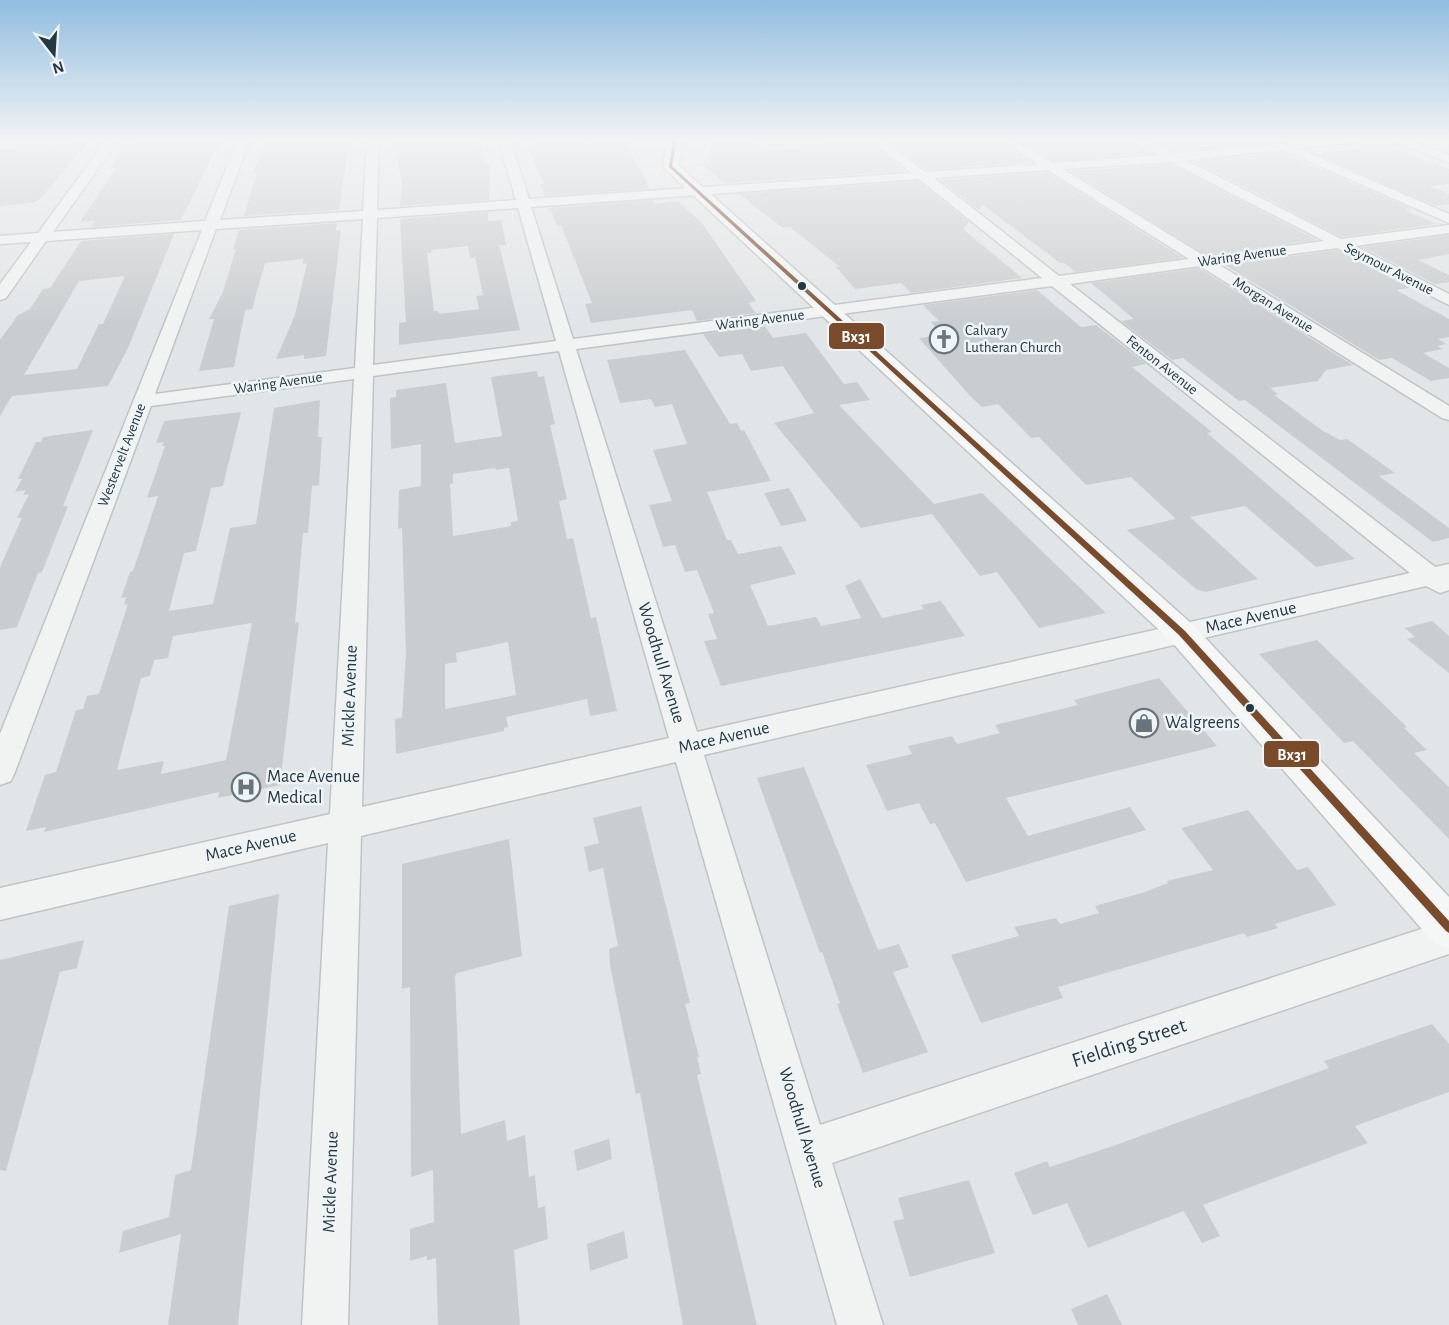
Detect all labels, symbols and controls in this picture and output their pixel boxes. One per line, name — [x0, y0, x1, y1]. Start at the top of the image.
north arrow — [24, 24, 84, 84]
text: N — [50, 58, 66, 77]
street label: Seymour Avenue — [1342, 240, 1436, 298]
street label: Waring Avenue — [1197, 242, 1287, 270]
street label: Morgan Avenue — [1230, 274, 1316, 336]
unlabelled marker — [796, 280, 808, 292]
street label: Waring Avenue — [715, 307, 805, 333]
line badge: Bx31 — [828, 322, 885, 350]
church icon: Calvary Lutheran Church — [928, 323, 960, 355]
place label: Calvary Lutheran Church — [965, 323, 1062, 355]
text: Bx31 — [841, 329, 871, 345]
street label: Fenton Avenue — [1123, 333, 1201, 398]
street label: Waring Avenue — [233, 369, 323, 397]
street label: Westervelt Avenue — [95, 401, 149, 509]
street label: Mace Avenue — [1204, 599, 1298, 637]
street label: Woodhull Avenue — [634, 601, 688, 725]
street label: Mickle Avenue — [339, 645, 361, 747]
unlabelled marker — [1244, 702, 1256, 714]
shop icon: Walgreens — [1128, 707, 1160, 739]
place label: Walgreens — [1165, 714, 1240, 732]
street label: Mace Avenue — [677, 719, 771, 757]
line badge: Bx31 — [1263, 740, 1320, 768]
text: Bx31 — [1277, 747, 1307, 763]
place label: Mace Avenue Medical — [267, 768, 360, 807]
hospital icon: Mace Avenue Medical — [230, 771, 262, 803]
street label: Mace Avenue — [204, 827, 298, 865]
street label: Fielding Street — [1069, 1015, 1189, 1071]
street label: Woodhull Avenue — [775, 1066, 829, 1190]
street label: Mickle Avenue — [320, 1131, 342, 1233]

